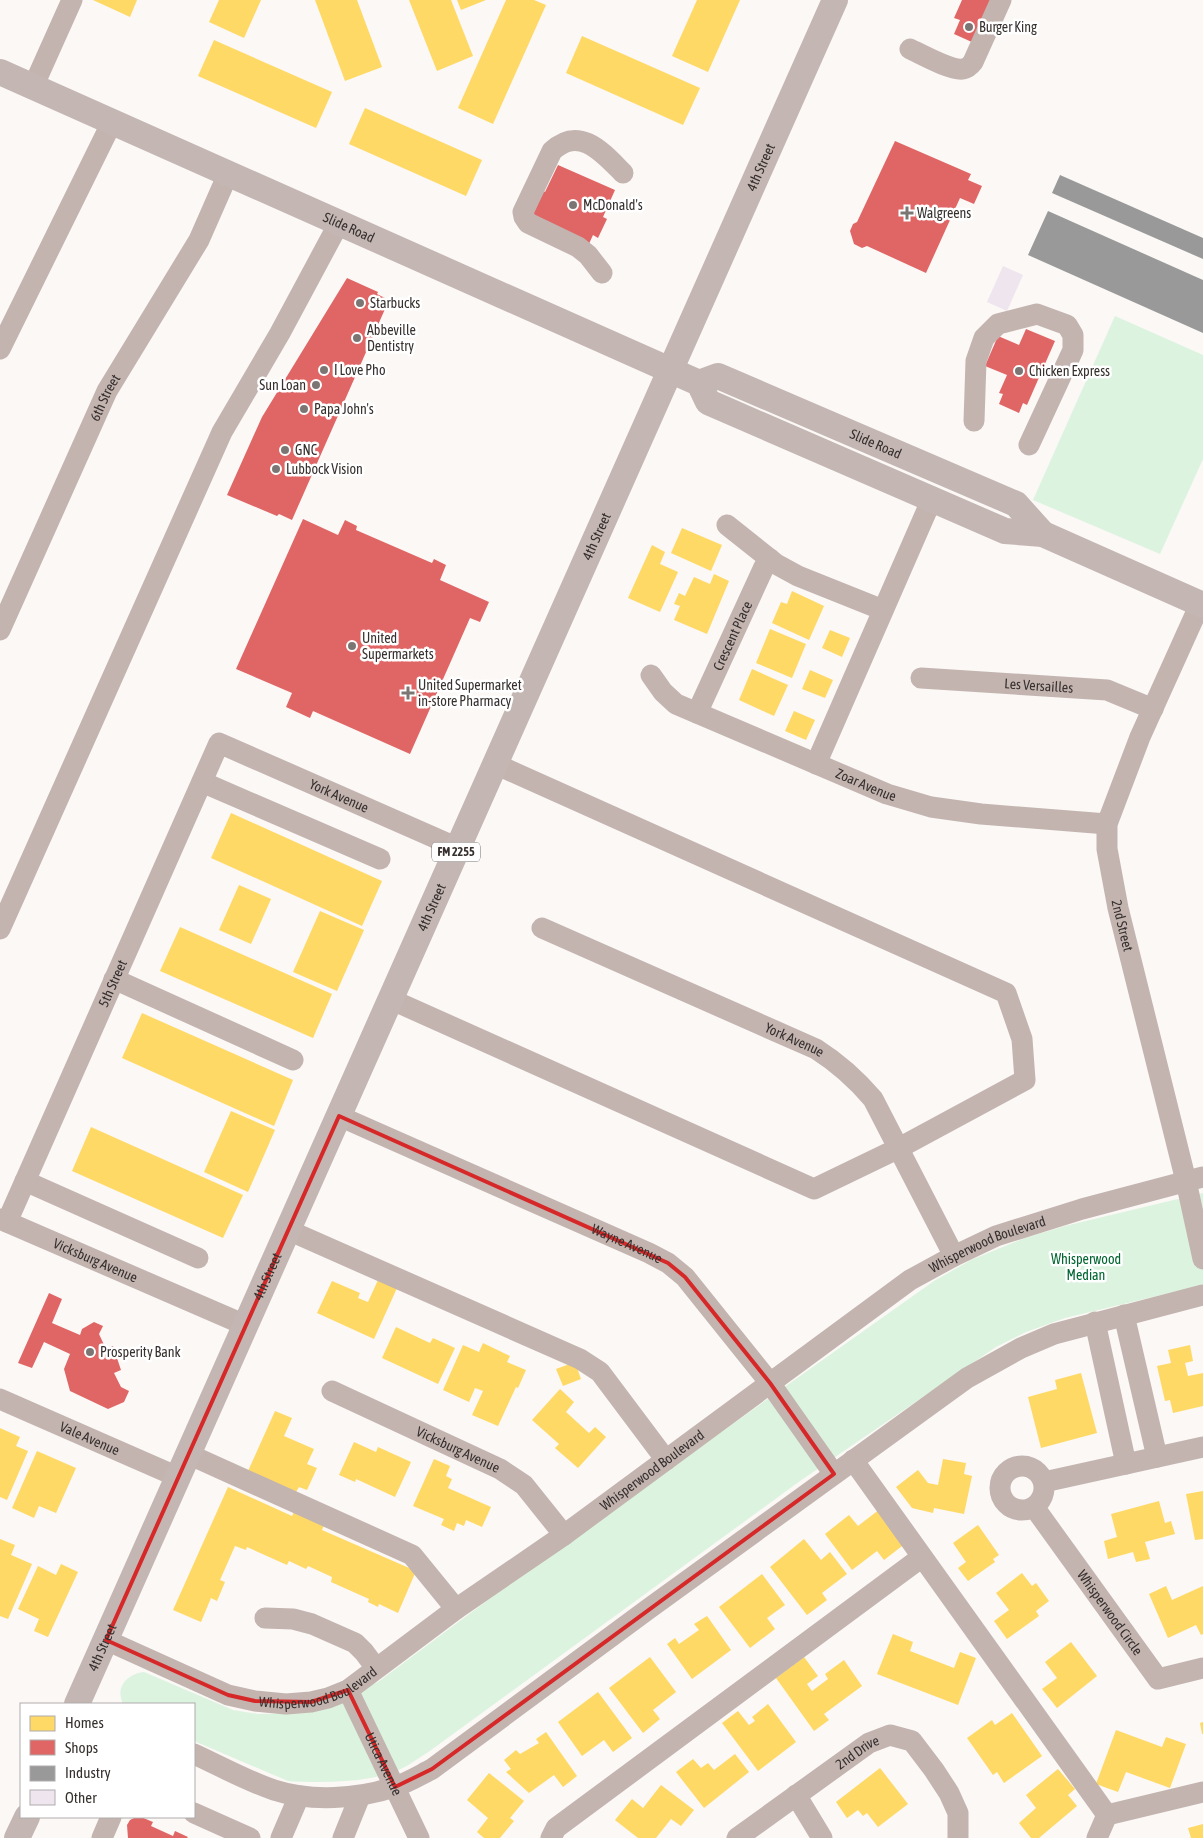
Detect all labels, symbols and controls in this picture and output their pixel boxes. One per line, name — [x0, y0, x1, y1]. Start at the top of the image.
place label: Burger King — [979, 19, 1037, 35]
marker: Burger King — [963, 21, 975, 33]
street label: 4th Street — [743, 141, 778, 193]
place label: McDonald's — [583, 197, 643, 213]
marker: McDonald's — [567, 199, 579, 211]
place label: Walgreens — [917, 205, 971, 221]
marker: Walgreens — [901, 207, 913, 219]
street label: Slide Road — [321, 209, 377, 246]
place label: Starbucks — [370, 295, 420, 311]
marker: Starbucks — [354, 297, 366, 309]
place label: Abbeville Dentistry — [367, 322, 416, 354]
marker: Abbeville Dentistry — [351, 332, 363, 344]
place label: I Love Pho — [334, 362, 385, 378]
place label: Chicken Express — [1029, 363, 1110, 379]
marker: I Love Pho — [318, 364, 330, 376]
marker: Chicken Express — [1013, 365, 1025, 377]
street label: 6th Street — [87, 371, 123, 423]
place label: Sun Loan — [259, 377, 306, 393]
marker: Sun Loan — [310, 379, 322, 391]
place label: Papa John's — [314, 401, 374, 417]
marker: Papa John's — [298, 403, 310, 415]
street label: Slide Road — [848, 426, 904, 462]
place label: GNC — [295, 442, 318, 458]
marker: GNC — [279, 444, 291, 456]
place label: Lubbock Vision — [286, 461, 363, 477]
marker: Lubbock Vision — [270, 463, 282, 475]
street label: 4th Street — [579, 510, 614, 562]
street label: Crescent Place — [710, 598, 755, 673]
place label: United Supermarkets — [362, 630, 434, 662]
marker: United Supermarkets — [346, 640, 358, 652]
street label: Les Versailles — [1004, 675, 1074, 696]
place label: United Supermarket in-store Pharmacy — [418, 677, 522, 709]
marker: United Supermarket in-store Pharmacy — [402, 687, 414, 699]
street label: Zoar Avenue — [833, 765, 898, 804]
street label: York Avenue — [307, 776, 371, 816]
road number: FM 2255 — [432, 842, 480, 862]
street label: 4th Street — [414, 881, 449, 933]
street label: 2nd Street — [1109, 898, 1136, 953]
street label: 5th Street — [95, 957, 130, 1009]
street label: York Avenue — [762, 1019, 827, 1060]
street label: Whisperwood Boulevard — [926, 1213, 1047, 1276]
street label: Wayne Avenue — [589, 1221, 665, 1267]
street label: Vicksburg Avenue — [51, 1235, 140, 1286]
street label: 4th Street — [250, 1250, 285, 1303]
park label: Whisperwood Median — [1051, 1251, 1121, 1283]
place label: Prosperity Bank — [100, 1344, 181, 1360]
marker: Prosperity Bank — [84, 1346, 96, 1358]
street label: Vale Avenue — [57, 1418, 122, 1458]
street label: Vicksburg Avenue — [414, 1423, 502, 1476]
street label: Whisperwood Boulevard — [597, 1427, 707, 1514]
street label: Whisperwood Circle — [1074, 1567, 1146, 1658]
street label: 4th Street — [85, 1621, 120, 1674]
street label: Whisperwood Boulevard — [258, 1663, 380, 1712]
legend — [20, 1703, 195, 1818]
text: Homes — [65, 1714, 104, 1731]
street label: Utica Avenue — [362, 1730, 405, 1798]
street label: 2nd Drive — [832, 1732, 881, 1772]
text: Shops — [65, 1739, 98, 1756]
text: Industry — [65, 1764, 111, 1781]
text: Other — [65, 1789, 97, 1806]

